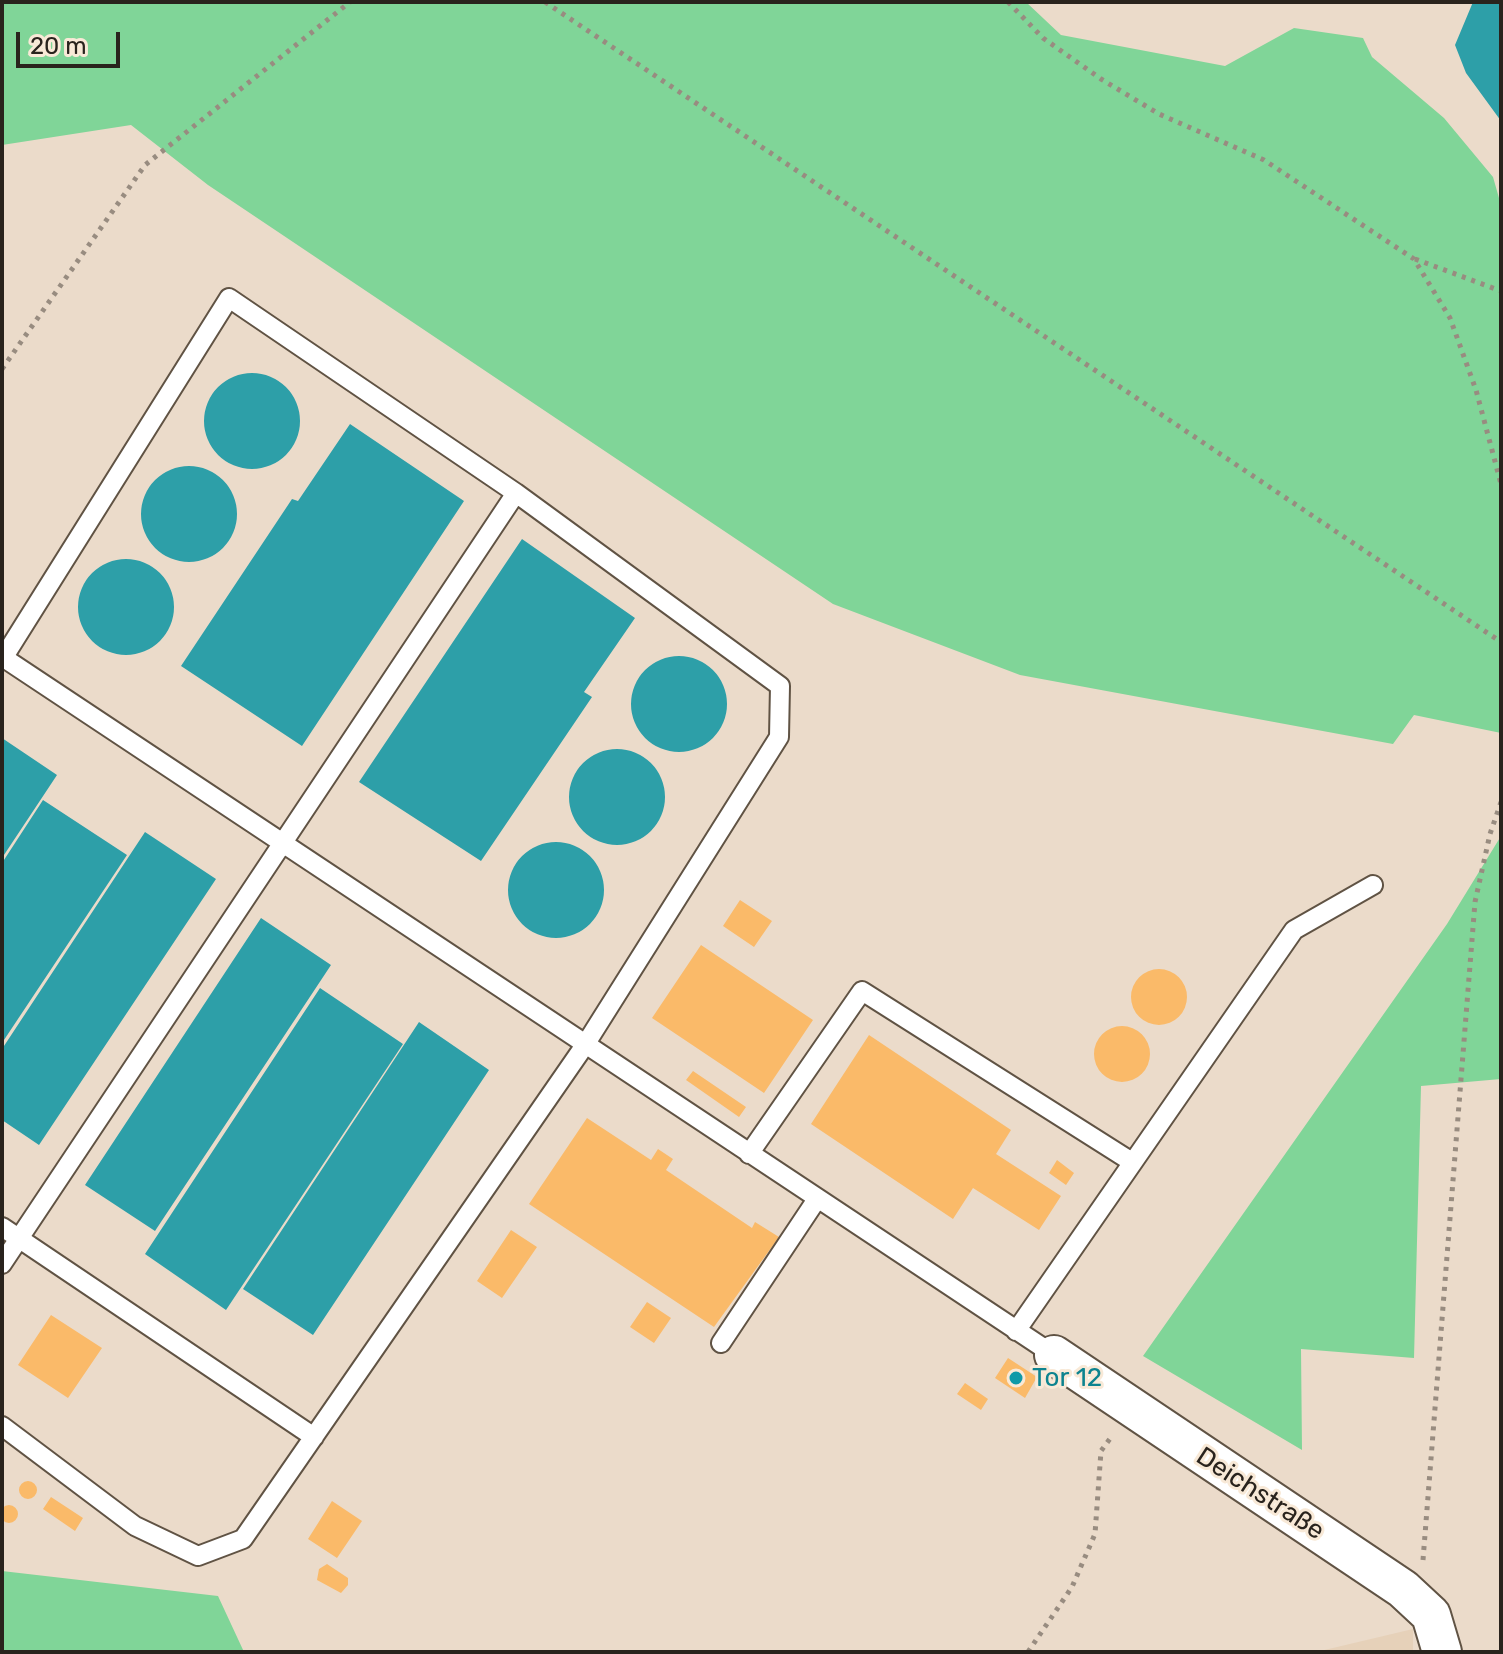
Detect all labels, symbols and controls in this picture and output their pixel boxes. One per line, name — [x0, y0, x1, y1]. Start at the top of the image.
scale bar — [20, 16, 124, 66]
text: 20 m — [30, 32, 87, 60]
place label: Tor 12 — [1032, 1362, 1102, 1394]
marker: Tor 12 — [1007, 1369, 1025, 1387]
street label: Deichstraße — [1190, 1441, 1330, 1547]

